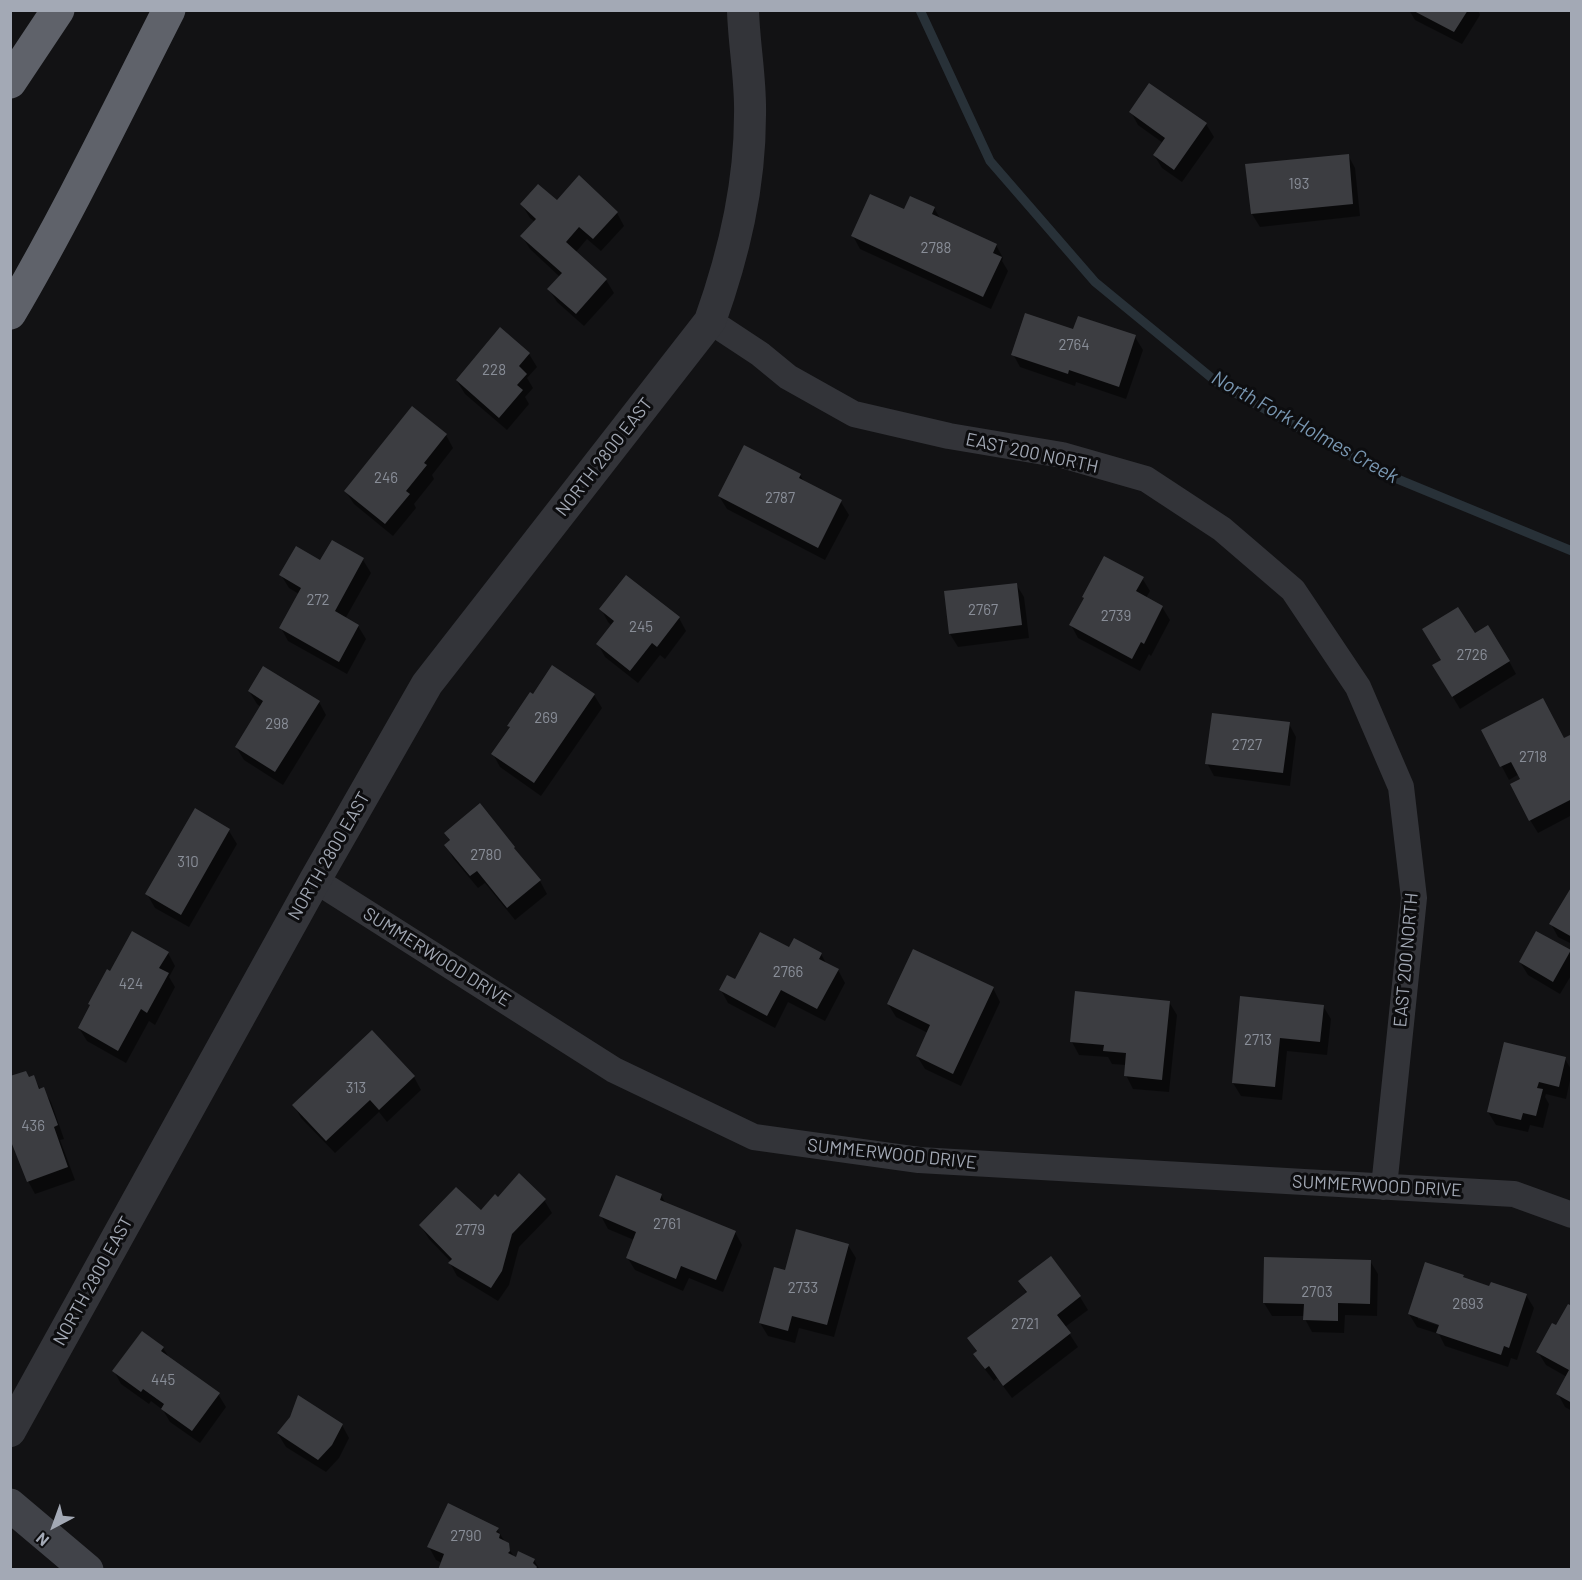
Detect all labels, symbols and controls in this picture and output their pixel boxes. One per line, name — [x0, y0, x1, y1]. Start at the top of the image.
house number: 193 — [1289, 175, 1309, 193]
house number: 2788 — [921, 239, 951, 257]
house number: 2764 — [1058, 336, 1090, 354]
house number: 228 — [482, 361, 506, 379]
water label: North Fork Holmes Creek — [1207, 366, 1403, 488]
street label: NORTH 2800 EAST — [551, 393, 657, 521]
street label: EAST 200 NORTH — [964, 428, 1100, 478]
house number: 246 — [374, 469, 398, 487]
house number: 2787 — [765, 489, 795, 507]
house number: 272 — [306, 591, 330, 609]
house number: 2767 — [968, 601, 998, 619]
house number: 2739 — [1101, 607, 1131, 625]
house number: 245 — [629, 618, 653, 636]
house number: 2726 — [1457, 646, 1487, 664]
house number: 269 — [534, 709, 558, 727]
house number: 298 — [265, 715, 289, 733]
house number: 2727 — [1232, 736, 1262, 754]
house number: 2718 — [1519, 748, 1547, 766]
street label: NORTH 2800 EAST — [284, 788, 374, 924]
house number: 2780 — [470, 846, 502, 864]
house number: 310 — [177, 853, 199, 871]
street label: EAST 200 NORTH — [1389, 892, 1423, 1028]
street label: SUMMERWOOD DRIVE — [359, 903, 515, 1011]
house number: 2766 — [773, 963, 803, 981]
house number: 424 — [119, 975, 143, 993]
house number: 2713 — [1244, 1031, 1272, 1049]
house number: 313 — [346, 1079, 366, 1097]
house number: 436 — [21, 1117, 45, 1135]
street label: SUMMERWOOD DRIVE — [806, 1134, 978, 1174]
street label: SUMMERWOOD DRIVE — [1291, 1171, 1463, 1201]
street label: NORTH 2800 EAST — [49, 1213, 137, 1349]
house number: 2761 — [653, 1215, 681, 1233]
house number: 2779 — [455, 1221, 485, 1239]
house number: 2733 — [788, 1279, 818, 1297]
house number: 2703 — [1301, 1283, 1333, 1301]
house number: 2693 — [1452, 1295, 1484, 1313]
house number: 2721 — [1011, 1315, 1039, 1333]
house number: 445 — [151, 1371, 175, 1389]
north arrow — [24, 1496, 84, 1556]
house number: 2790 — [450, 1527, 482, 1545]
text: N — [32, 1529, 52, 1551]

